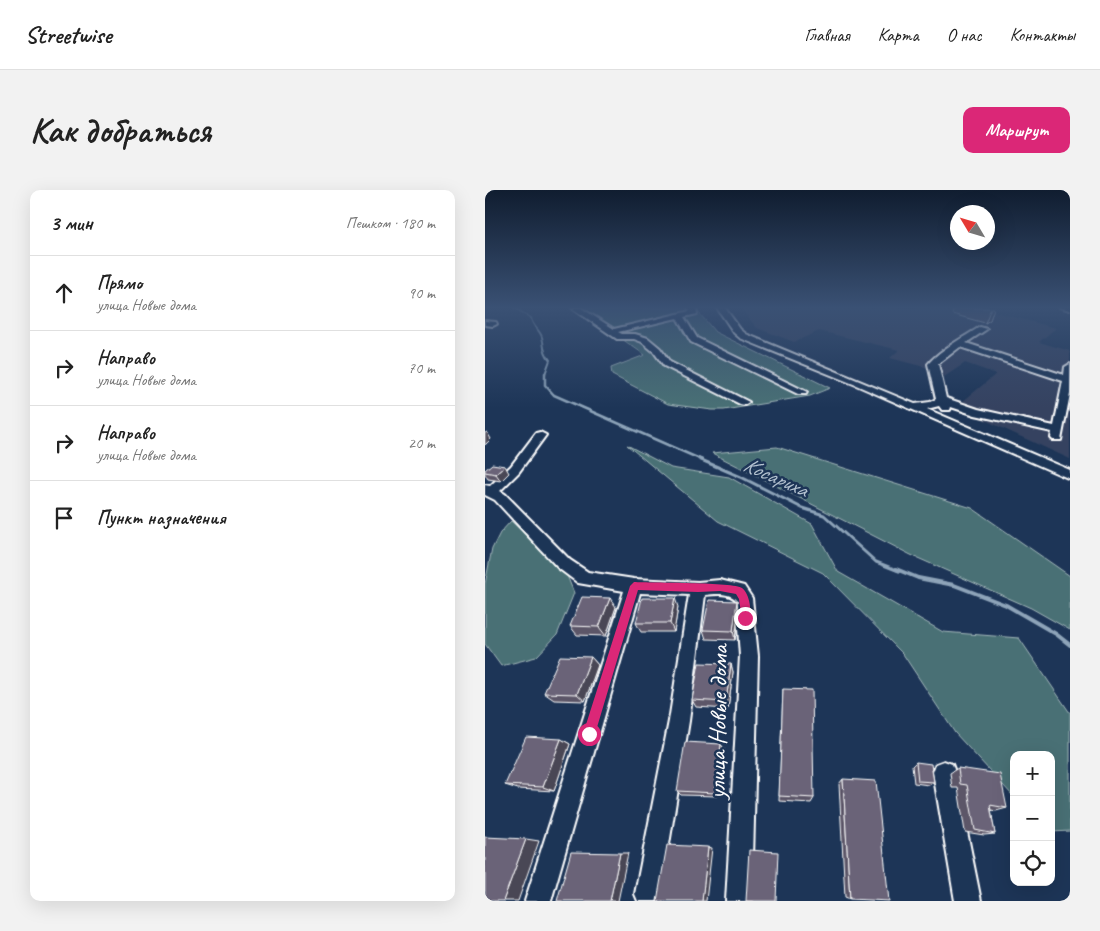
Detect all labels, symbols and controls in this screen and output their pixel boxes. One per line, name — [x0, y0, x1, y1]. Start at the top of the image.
text: Streetwise — [25, 20, 111, 50]
text: Главная — [805, 24, 850, 46]
text: Карта — [878, 24, 919, 46]
text: О нас — [947, 24, 982, 46]
text: Контакты — [1010, 24, 1075, 46]
button: Маршрут — [963, 107, 1070, 153]
text: Как добраться — [30, 108, 211, 153]
north arrow — [950, 205, 995, 250]
text: 3 мин — [50, 210, 93, 236]
text: Пешком · 180 m — [346, 213, 435, 233]
text: Прямо — [97, 271, 142, 295]
icon: ahead — [50, 279, 78, 307]
text: 90 m — [408, 283, 435, 303]
text: улица Новые дома — [97, 295, 196, 315]
text: Направо — [97, 346, 155, 370]
icon: right — [50, 354, 78, 382]
text: 70 m — [408, 358, 435, 378]
text: улица Новые дома — [97, 370, 196, 390]
text: Направо — [97, 421, 155, 445]
icon: right — [50, 429, 78, 457]
text: 20 m — [408, 433, 435, 453]
text: улица Новые дома — [97, 445, 196, 465]
water label: Косариха — [739, 450, 814, 504]
icon: arrive — [50, 504, 78, 532]
text: Пункт назначения — [97, 506, 226, 530]
route end — [734, 607, 757, 630]
street label: улица Новые дома — [701, 642, 735, 802]
route start — [578, 723, 601, 746]
map controls — [1010, 751, 1055, 886]
button: + — [1010, 751, 1055, 796]
button: − — [1010, 796, 1055, 841]
button: locate — [1010, 841, 1055, 886]

